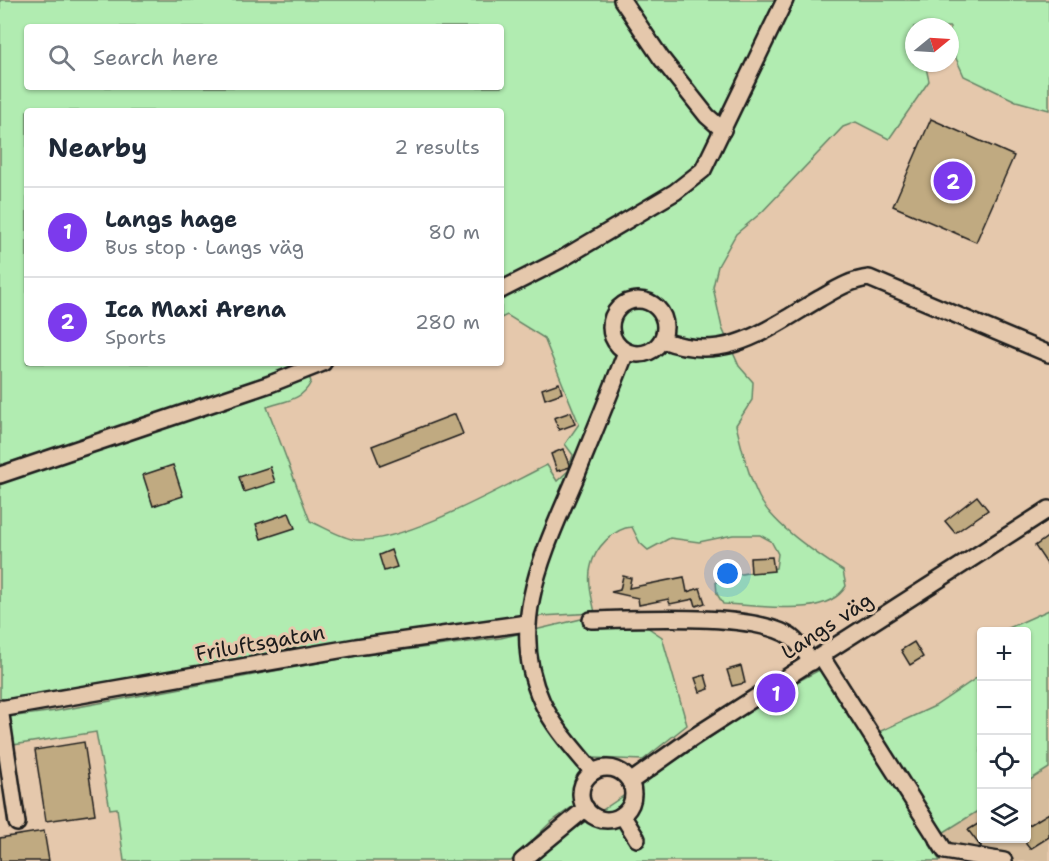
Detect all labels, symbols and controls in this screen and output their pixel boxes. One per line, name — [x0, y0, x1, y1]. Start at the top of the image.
north arrow — [905, 18, 959, 72]
search box — [24, 24, 504, 90]
icon: search — [45, 41, 78, 74]
text: Search here — [93, 43, 219, 72]
text: Nearby — [48, 130, 147, 165]
text: 2 results — [394, 134, 480, 160]
pin: 2 — [934, 158, 972, 204]
text: Langs hage — [105, 205, 237, 234]
text: 1 — [63, 219, 72, 245]
text: 80 m — [428, 219, 480, 245]
text: Bus stop · Langs väg — [105, 234, 304, 260]
text: Ica Maxi Arena — [105, 295, 286, 324]
text: 2 — [61, 309, 75, 335]
text: 280 m — [415, 309, 480, 335]
text: Sports — [105, 324, 166, 350]
your location — [713, 559, 742, 588]
street label: Langs väg — [776, 586, 878, 666]
street label: Friluftsgatan — [193, 618, 327, 668]
map controls — [977, 627, 1031, 843]
button: + — [977, 627, 1031, 681]
pin: 1 — [756, 670, 796, 716]
button: − — [977, 681, 1031, 735]
button: locate — [977, 735, 1031, 789]
button: layers — [977, 789, 1031, 843]

